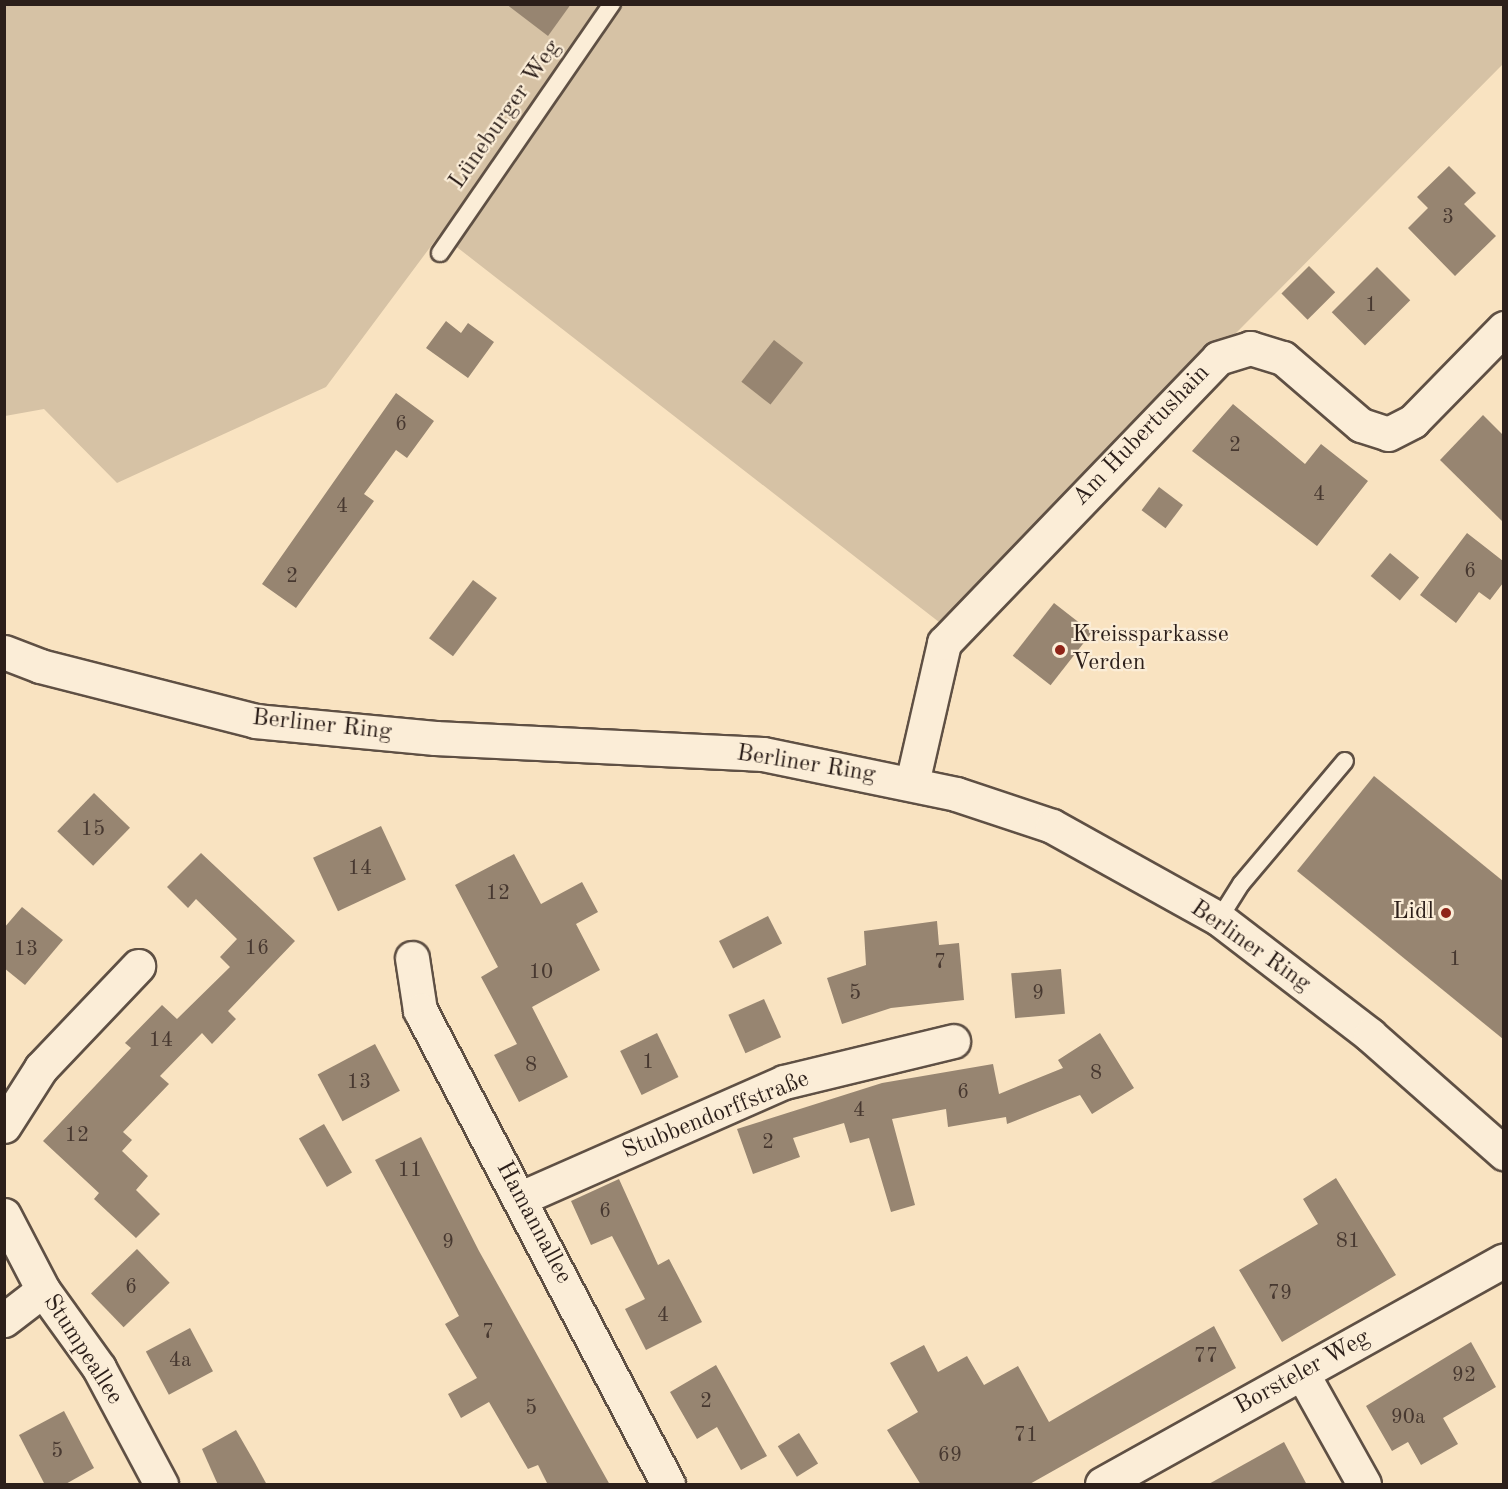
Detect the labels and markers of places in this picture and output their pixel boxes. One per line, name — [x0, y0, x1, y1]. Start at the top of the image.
place label: Kreissparkasse Verden — [1072, 622, 1229, 678]
marker: Kreissparkasse Verden — [1053, 643, 1067, 657]
place label: Lidl — [1392, 899, 1434, 927]
marker: Lidl — [1439, 906, 1453, 920]

